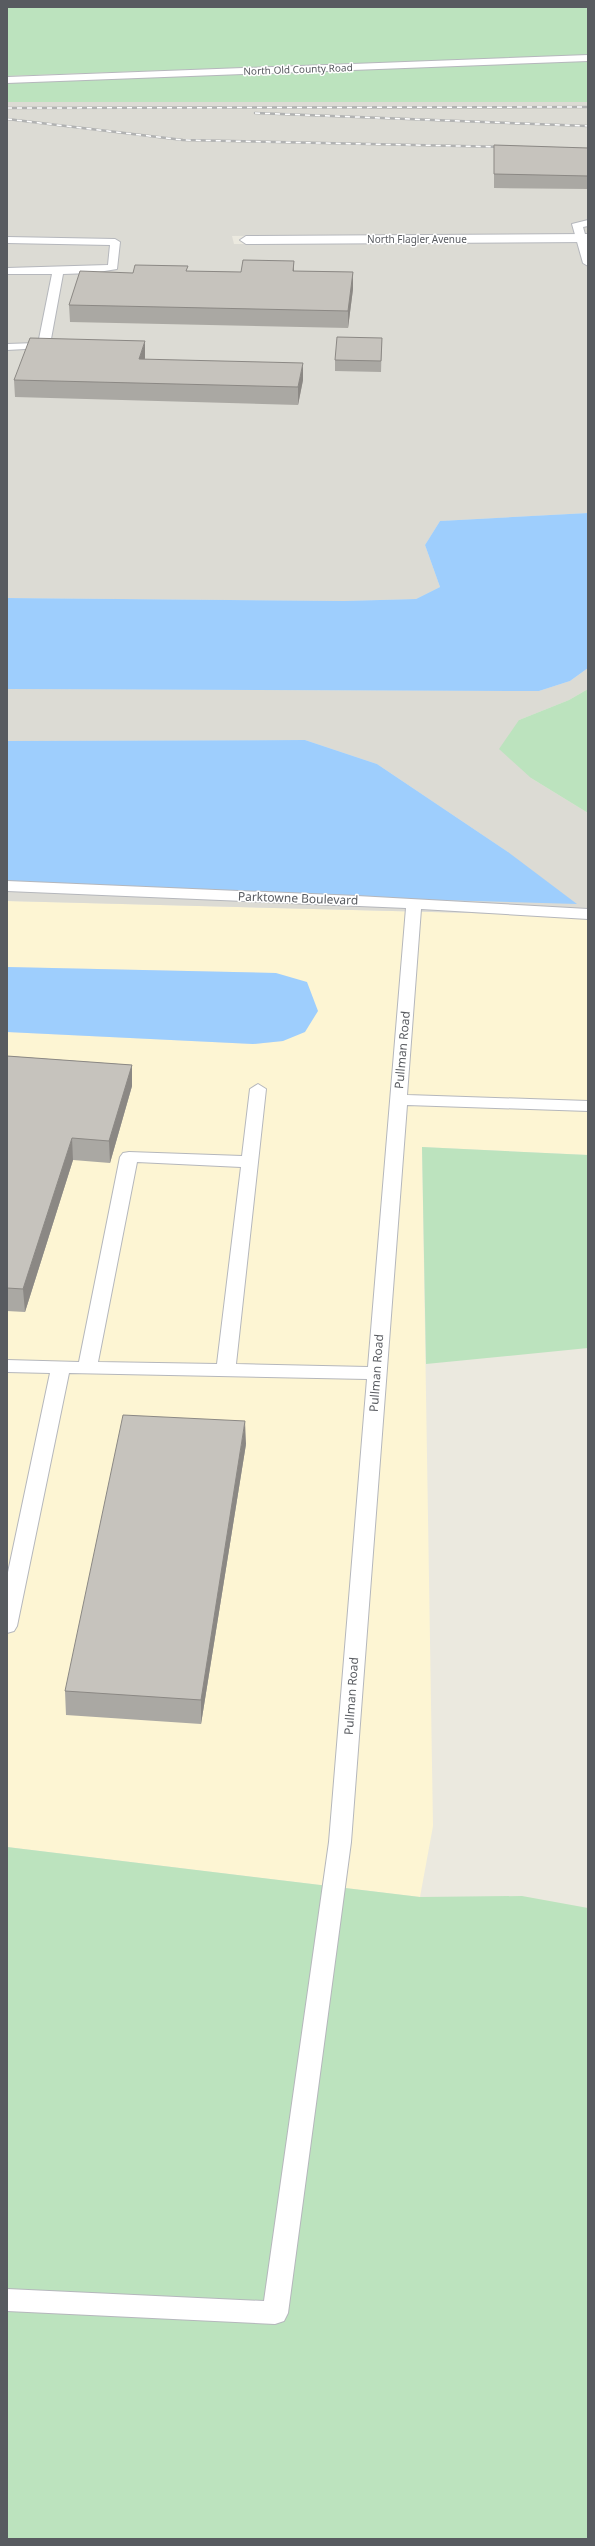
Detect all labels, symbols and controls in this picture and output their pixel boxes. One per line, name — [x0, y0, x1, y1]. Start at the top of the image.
street label: North Old County Road — [243, 60, 353, 78]
street label: North Flagler Avenue — [367, 232, 467, 246]
street label: Parktowne Boulevard — [237, 887, 359, 909]
street label: Pullman Road — [390, 1010, 414, 1090]
street label: Pullman Road — [365, 1333, 387, 1413]
street label: Pullman Road — [340, 1656, 362, 1736]

